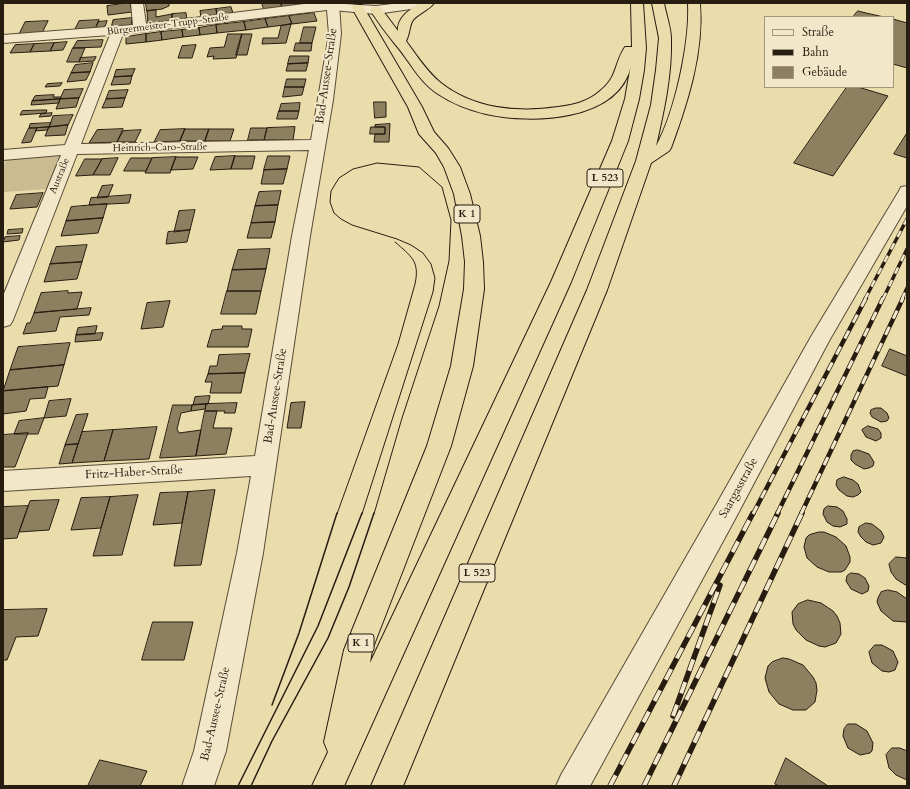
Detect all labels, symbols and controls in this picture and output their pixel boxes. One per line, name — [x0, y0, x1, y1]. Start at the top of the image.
street label: Bürgermeister-Trupp-Straße — [106, 12, 230, 38]
legend — [764, 16, 894, 88]
text: Straße — [802, 24, 834, 40]
street label: Bad-Aussee-Straße — [313, 27, 341, 125]
text: Bahn — [802, 44, 829, 60]
text: Gebäude — [802, 64, 847, 80]
street label: Heinrich-Caro-Straße — [113, 141, 207, 155]
street label: Austraße — [47, 156, 73, 196]
road number: L 523 — [587, 169, 623, 187]
road number: K 1 — [454, 205, 480, 223]
street label: Bad-Aussee-Straße — [261, 347, 291, 445]
street label: Saargasstraße — [717, 455, 761, 521]
street label: Fritz-Haber-Straße — [85, 463, 183, 483]
road number: L 523 — [459, 564, 495, 582]
road number: K 1 — [348, 634, 374, 652]
street label: Bad-Aussee-Straße — [198, 665, 234, 763]

